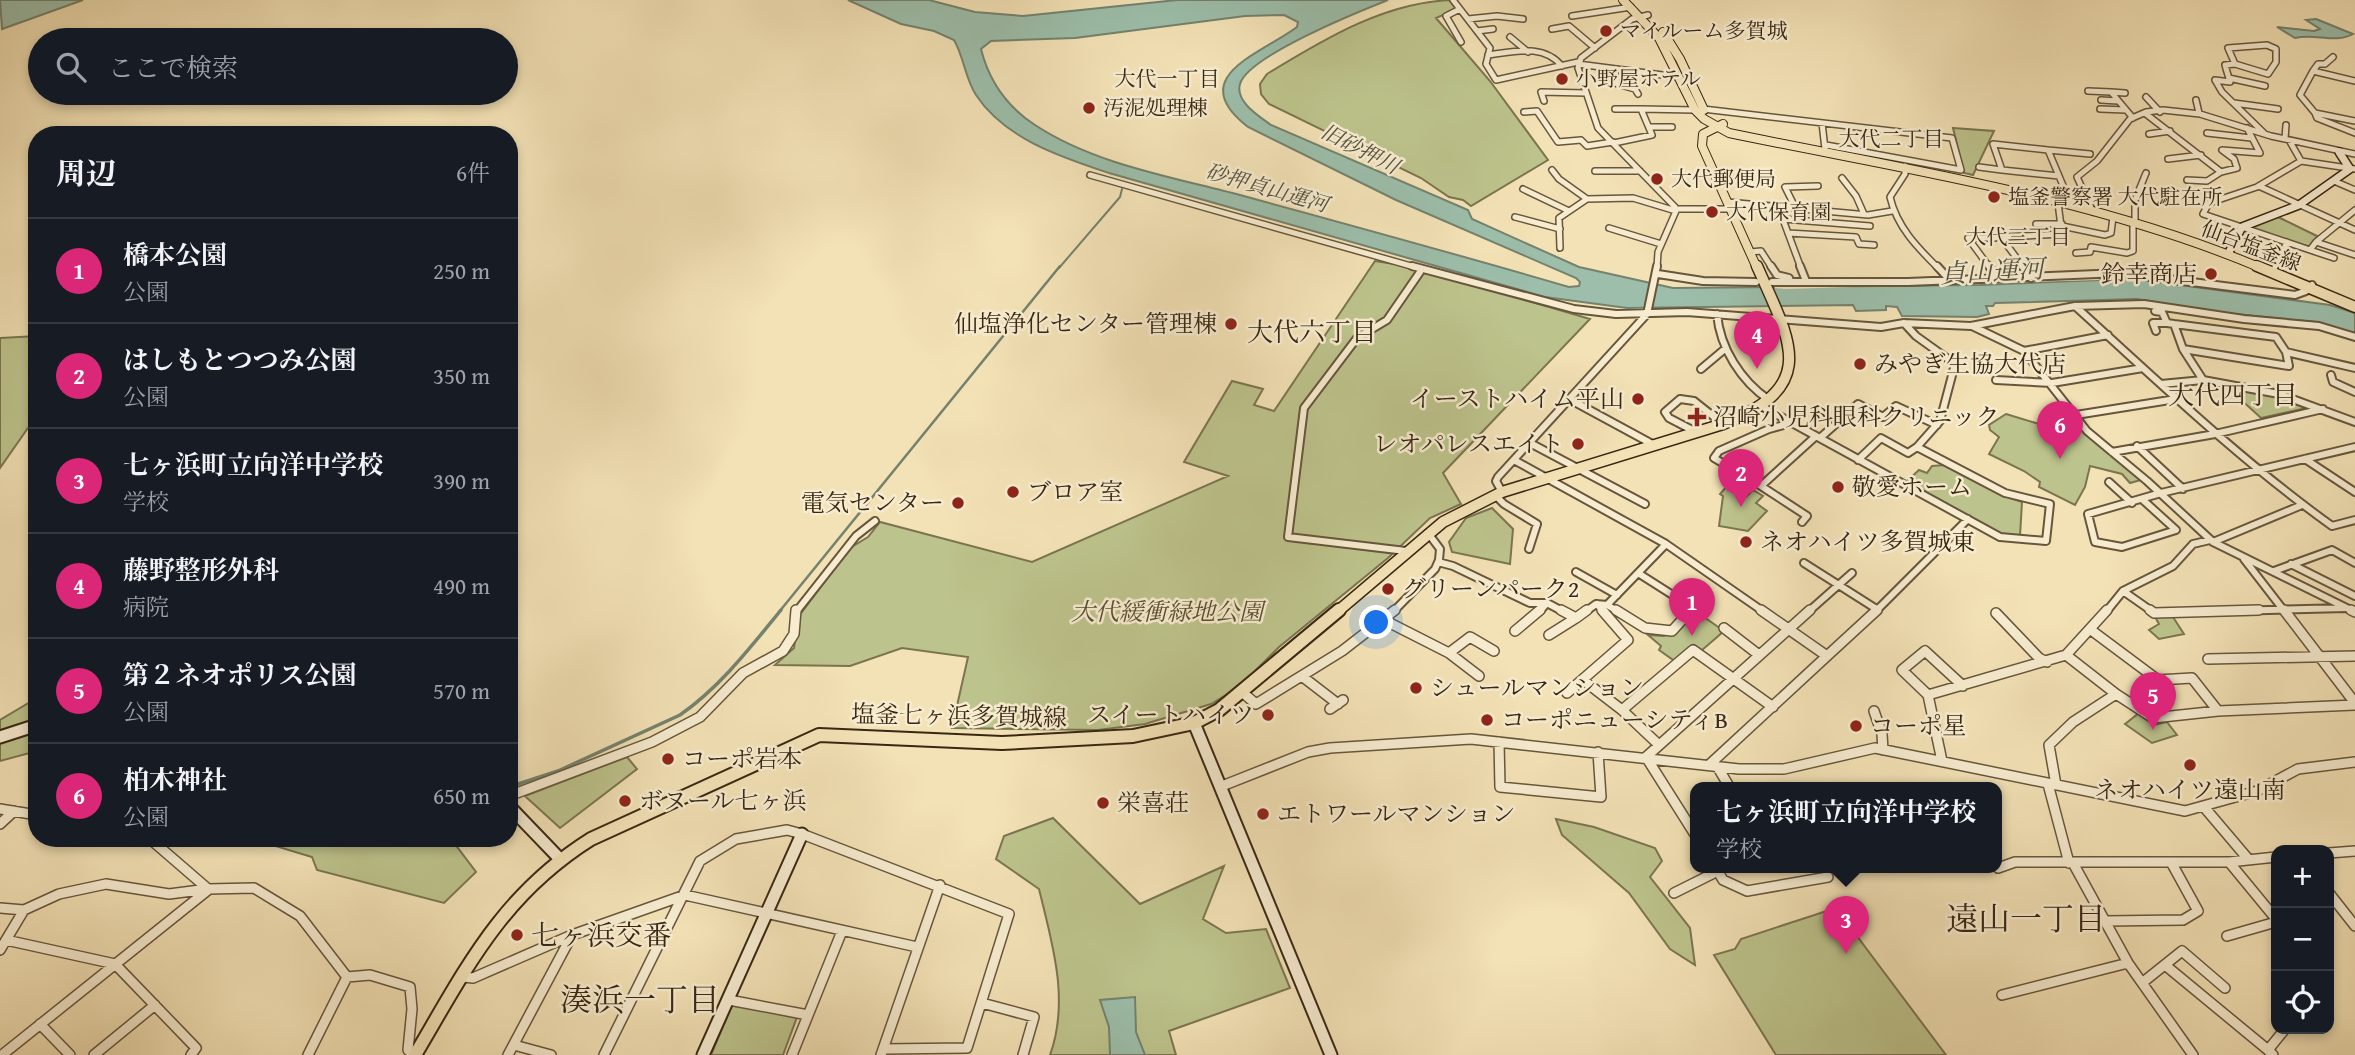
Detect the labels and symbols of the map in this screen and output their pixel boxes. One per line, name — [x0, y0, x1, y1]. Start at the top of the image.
place label: マイルーム多賀城 — [1620, 15, 1788, 46]
marker: マイルーム多賀城 — [1598, 23, 1614, 39]
district label: 大代一丁目 — [1115, 63, 1220, 94]
place label: 小野屋ホテル — [1576, 63, 1701, 94]
marker: 小野屋ホテル — [1554, 71, 1570, 87]
place label: 汚泥処理棟 — [1103, 92, 1208, 123]
marker: 汚泥処理棟 — [1081, 100, 1097, 116]
water label: 旧砂押川 — [1316, 116, 1406, 182]
district label: 大代二丁目 — [1839, 123, 1944, 154]
water label: 砂押貞山運河 — [1202, 155, 1336, 221]
place label: 大代郵便局 — [1671, 163, 1776, 194]
marker: 大代郵便局 — [1649, 171, 1665, 187]
place label: 塩釜警察署 大代駐在所 — [2008, 181, 2223, 212]
marker: 塩釜警察署 大代駐在所 — [1986, 189, 2002, 205]
place label: 大代保育園 — [1726, 196, 1831, 227]
marker: 大代保育園 — [1704, 204, 1720, 220]
street label: 仙台塩釜線 — [2197, 212, 2306, 279]
district label: 大代三丁目 — [1966, 221, 2071, 252]
water label: 貞山運河 — [1939, 248, 2049, 293]
place label: 鈴幸商店 — [2101, 256, 2197, 291]
marker: 鈴幸商店 — [2203, 266, 2219, 282]
place label: 仙塩浄化センター管理棟 — [954, 306, 1217, 341]
pin: 4 — [1734, 311, 1780, 369]
district label: 大代六丁目 — [1247, 312, 1377, 351]
marker: 仙塩浄化センター管理棟 — [1223, 316, 1239, 332]
place label: みやぎ生協大代店 — [1874, 346, 2066, 381]
marker: みやぎ生協大代店 — [1852, 356, 1868, 372]
district label: 大代四丁目 — [2168, 375, 2298, 414]
place label: イーストハイム平山 — [1410, 381, 1624, 416]
marker: イーストハイム平山 — [1630, 391, 1646, 407]
place label: 沼崎小児科眼科クリニック — [1713, 399, 2000, 434]
pin: 6 — [2037, 401, 2083, 459]
marker: 沼崎小児科眼科クリニック — [1687, 407, 1707, 427]
place label: レオパレスエイト — [1373, 426, 1564, 461]
marker: レオパレスエイト — [1570, 436, 1586, 452]
pin: 2 — [1718, 449, 1764, 507]
place label: 敬愛ホーム — [1852, 469, 1972, 504]
place label: ブロア室 — [1027, 474, 1123, 509]
marker: 敬愛ホーム — [1830, 479, 1846, 495]
marker: ブロア室 — [1005, 484, 1021, 500]
place label: 電気センター — [801, 485, 944, 520]
marker: 電気センター — [950, 495, 966, 511]
place label: ネオハイツ多賀城東 — [1760, 524, 1976, 559]
marker: ネオハイツ多賀城東 — [1738, 534, 1754, 550]
place label: グリーンパーク2 — [1402, 571, 1579, 606]
pin: 1 — [1669, 578, 1715, 636]
marker: グリーンパーク2 — [1380, 581, 1396, 597]
park label: 大代緩衝緑地公園 — [1071, 594, 1267, 629]
your location — [1359, 605, 1393, 639]
place label: シュールマンション — [1430, 670, 1644, 705]
pin: 5 — [2130, 672, 2176, 730]
marker: シュールマンション — [1408, 680, 1424, 696]
street label: 塩釜七ヶ浜多賀城線 — [851, 696, 1067, 735]
place label: スイートハイツ — [1087, 697, 1254, 732]
place label: コーポニューシティB — [1501, 702, 1728, 737]
marker: スイートハイツ — [1260, 707, 1276, 723]
place label: コーポ星 — [1870, 708, 1966, 743]
marker: コーポニューシティB — [1479, 712, 1495, 728]
marker: コーポ星 — [1848, 718, 1864, 734]
place label: コーポ岩本 — [682, 741, 802, 776]
marker: コーポ岩本 — [660, 751, 676, 767]
marker: ネオハイツ遠山南 — [2182, 757, 2198, 773]
place label: ネオハイツ遠山南 — [2094, 772, 2286, 807]
place label: ボヌール七ヶ浜 — [639, 783, 807, 818]
place label: 栄喜荘 — [1117, 785, 1189, 820]
marker: ボヌール七ヶ浜 — [617, 793, 633, 809]
marker: 栄喜荘 — [1095, 795, 1111, 811]
place label: エトワールマンション — [1277, 796, 1515, 831]
marker: エトワールマンション — [1255, 806, 1271, 822]
district label: 遠山一丁目 — [1946, 895, 2106, 942]
pin: 3 — [1823, 896, 1869, 954]
place label: 七ヶ浜交番 — [531, 914, 671, 955]
marker: 七ヶ浜交番 — [509, 927, 525, 943]
district label: 湊浜一丁目 — [560, 976, 720, 1023]

